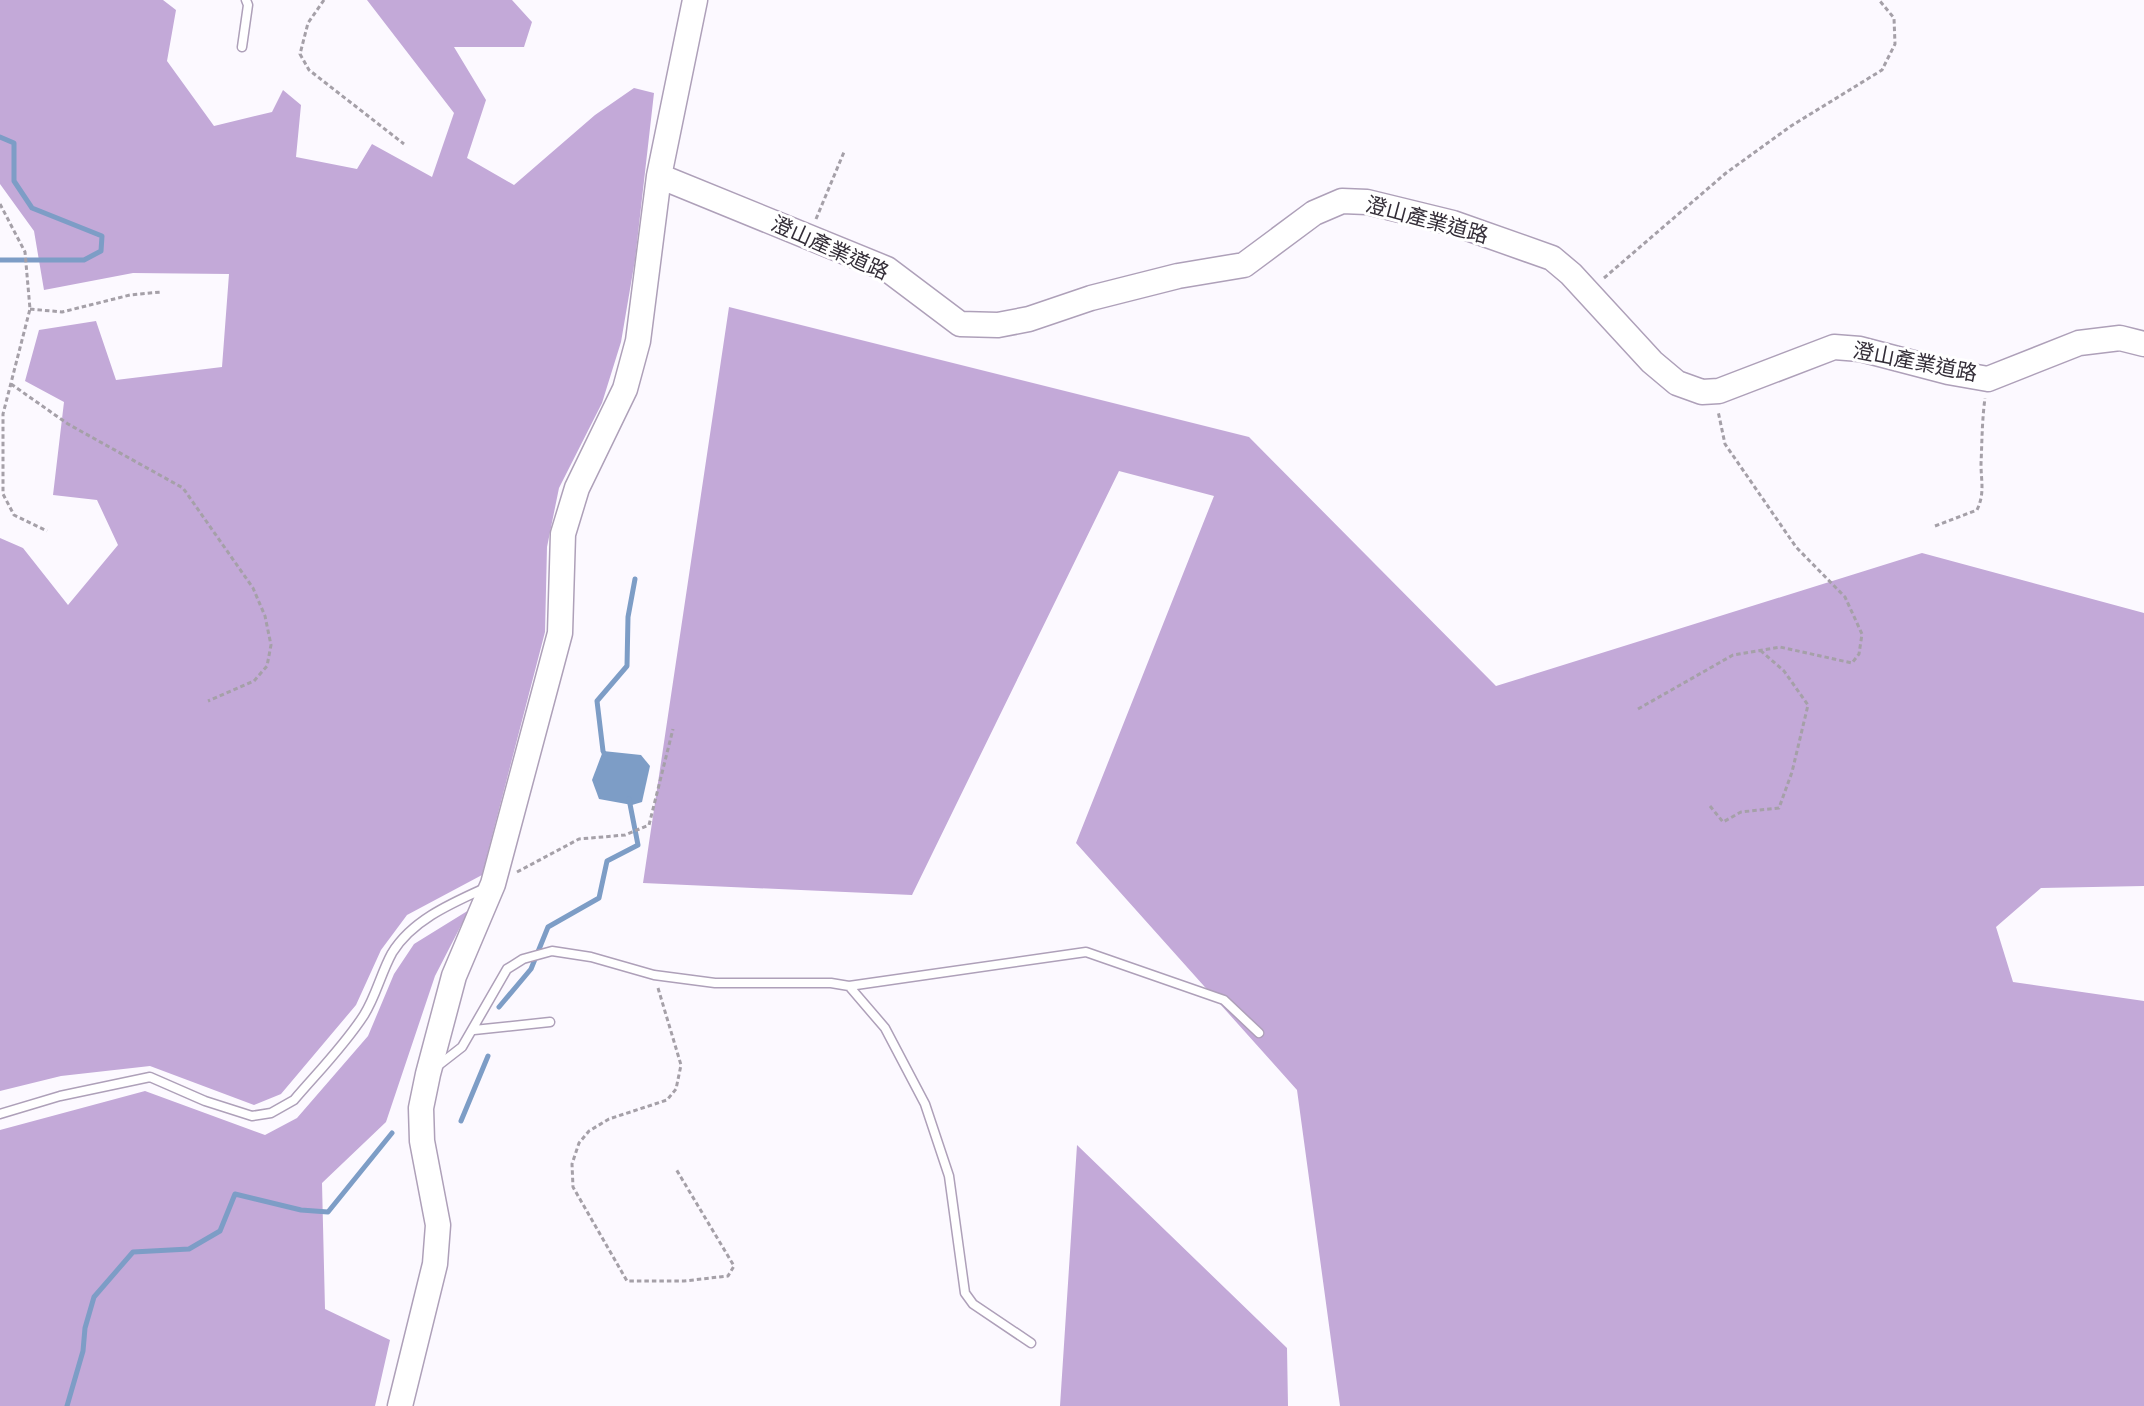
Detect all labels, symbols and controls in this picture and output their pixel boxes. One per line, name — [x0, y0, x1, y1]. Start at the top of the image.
street label: 澄山產業道路 — [1363, 190, 1491, 249]
street label: 澄山產業道路 — [767, 210, 893, 286]
street label: 澄山產業道路 — [1851, 336, 1980, 387]

